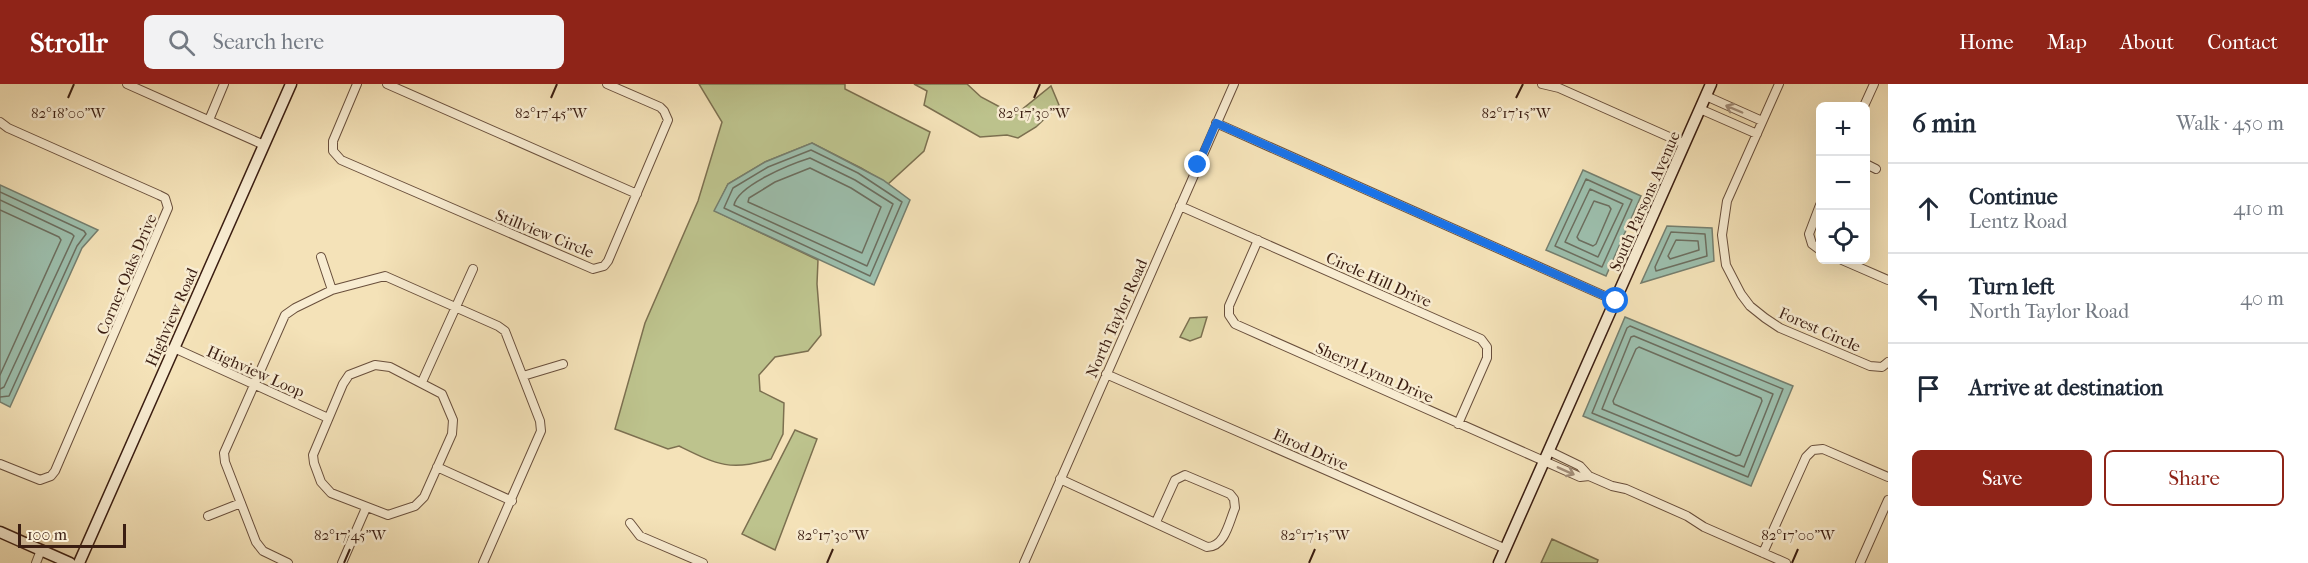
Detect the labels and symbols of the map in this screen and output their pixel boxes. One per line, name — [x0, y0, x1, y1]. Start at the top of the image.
one-way arrow — [1726, 102, 1744, 114]
text: 82°18'00"W — [31, 104, 106, 122]
text: 82°17'45"W — [515, 104, 588, 122]
text: 82°17'30"W — [998, 104, 1071, 122]
text: 82°17'15"W — [1482, 104, 1552, 122]
street label: South Parsons Avenue — [1605, 128, 1684, 274]
route end — [1184, 151, 1210, 177]
street label: Stillview Circle — [493, 205, 597, 262]
street label: Corner Oaks Drive — [92, 211, 161, 338]
street label: Circle Hill Drive — [1323, 248, 1435, 311]
street label: North Taylor Road — [1082, 256, 1151, 381]
street label: Highview Road — [141, 265, 202, 369]
route start — [1602, 287, 1628, 313]
street label: Forest Circle — [1776, 303, 1864, 356]
street label: Sheryl Lynn Drive — [1313, 338, 1437, 407]
street label: Highview Loop — [204, 341, 308, 402]
street label: Elrod Drive — [1270, 424, 1351, 474]
one-way arrow — [1557, 466, 1575, 477]
scale bar — [18, 521, 126, 548]
text: 82°17'45"W — [314, 526, 387, 544]
text: 82°17'30"W — [797, 526, 870, 544]
text: 82°17'15"W — [1281, 526, 1351, 544]
text: 82°17'00"W — [1761, 526, 1836, 544]

